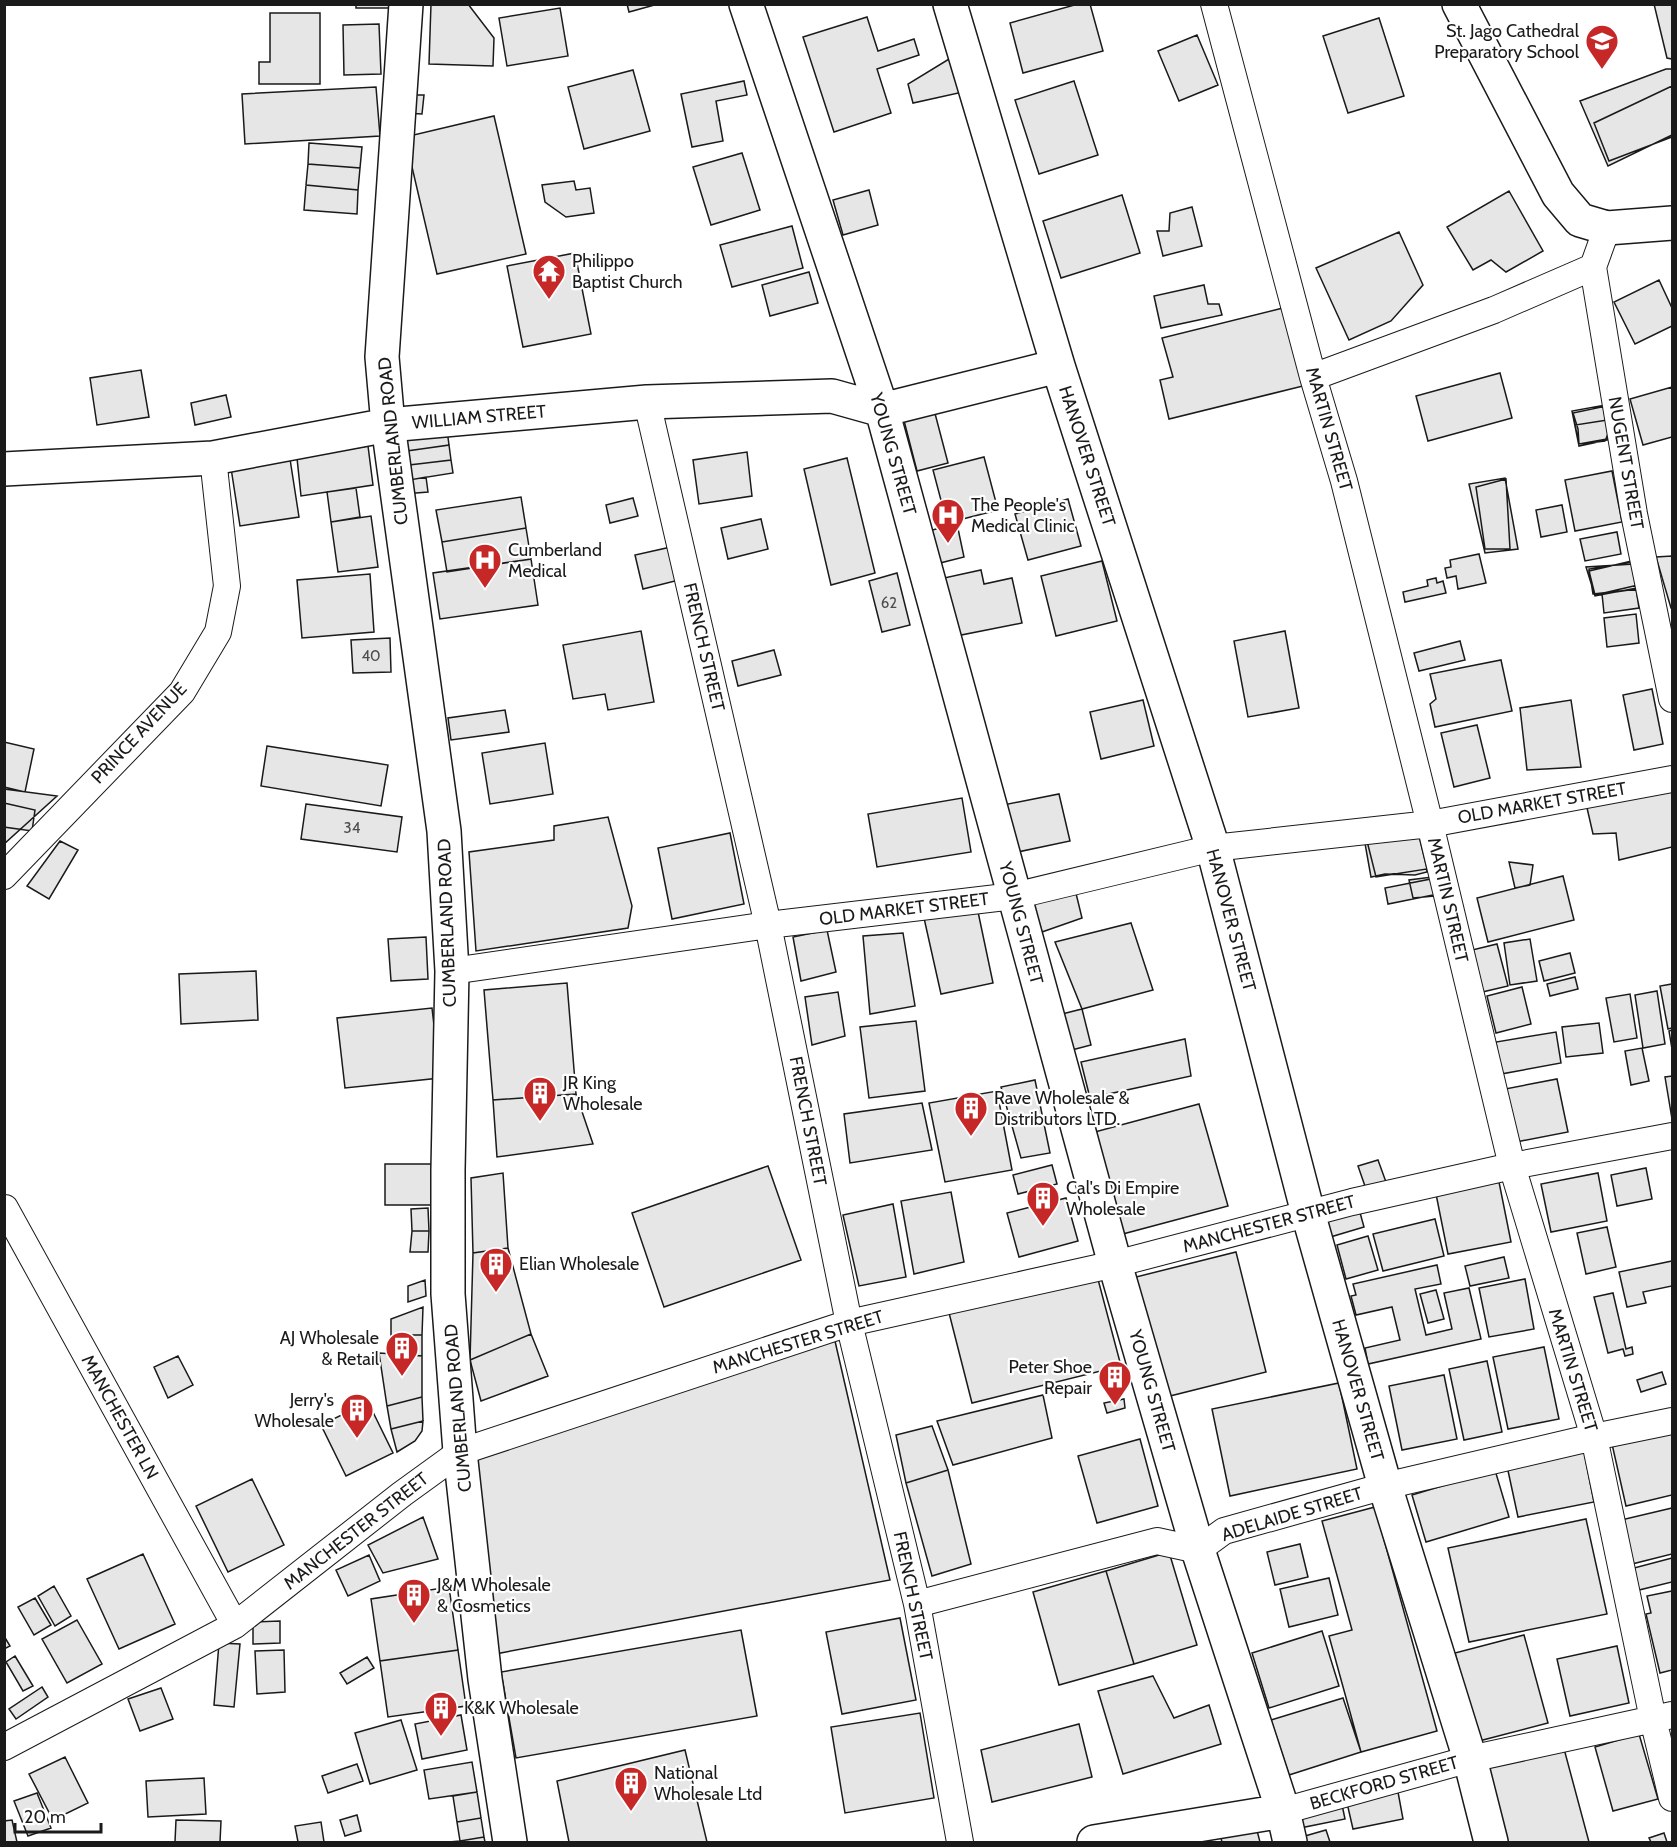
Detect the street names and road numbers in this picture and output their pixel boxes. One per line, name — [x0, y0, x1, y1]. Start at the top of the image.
street label: CUMBERLAND ROAD — [373, 356, 413, 526]
street label: MARTIN STREET — [1301, 365, 1357, 494]
street label: HANOVER STREET — [1054, 383, 1120, 529]
street label: YOUNG STREET — [865, 389, 921, 518]
street label: NUGENT STREET — [1603, 395, 1649, 532]
street label: WILLIAM STREET — [411, 400, 547, 434]
street label: FRENCH STREET — [679, 581, 730, 714]
street label: PRINCE AVENUE — [87, 678, 192, 788]
street label: OLD MARKET STREET — [1456, 777, 1628, 829]
street label: MARTIN STREET — [1423, 835, 1473, 965]
street label: CUMBERLAND ROAD — [433, 838, 461, 1008]
street label: HANOVER STREET — [1201, 846, 1261, 994]
street label: YOUNG STREET — [994, 858, 1048, 987]
street label: OLD MARKET STREET — [818, 888, 991, 930]
street label: FRENCH STREET — [785, 1054, 831, 1188]
street label: MANCHESTER STREET — [1180, 1190, 1358, 1258]
street label: MANCHESTER STREET — [710, 1305, 887, 1378]
street label: MARTIN STREET — [1544, 1306, 1602, 1435]
street label: HANOVER STREET — [1327, 1317, 1389, 1464]
street label: CUMBERLAND ROAD — [440, 1323, 476, 1493]
street label: YOUNG STREET — [1124, 1326, 1180, 1455]
street label: MANCHESTER LN — [77, 1351, 163, 1483]
street label: MANCHESTER STREET — [279, 1467, 433, 1594]
street label: ADELAIDE STREET — [1219, 1482, 1366, 1546]
street label: FRENCH STREET — [889, 1530, 937, 1663]
street label: BECKFORD STREET — [1307, 1751, 1461, 1815]

